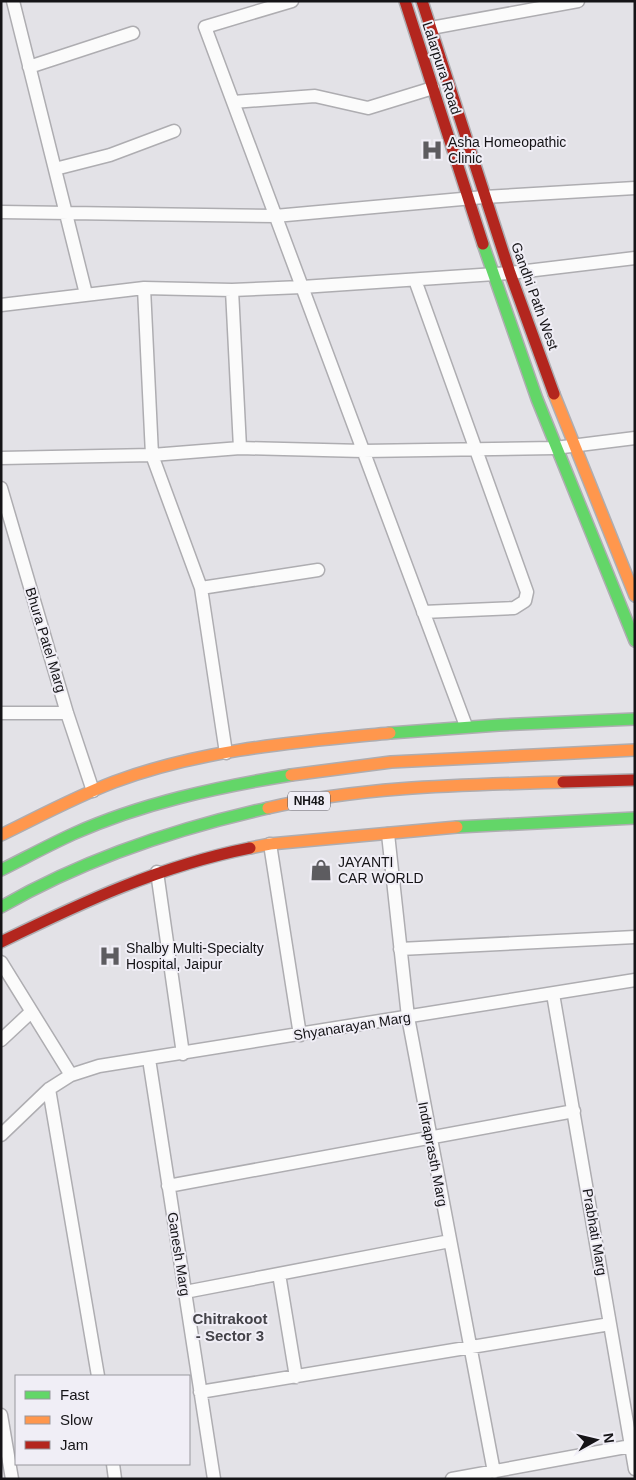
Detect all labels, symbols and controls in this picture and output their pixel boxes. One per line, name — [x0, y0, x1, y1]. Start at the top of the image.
street label: Lalarpura Road — [419, 20, 465, 116]
place label: Asha Homeopathic Clinic — [448, 134, 566, 166]
hospital icon: Asha Homeopathic Clinic — [419, 137, 445, 163]
street label: Gandhi Path West — [508, 240, 562, 352]
street label: Bhura Patel Marg — [22, 586, 70, 694]
road number: NH48 — [288, 791, 330, 810]
place label: JAYANTI CAR WORLD — [338, 854, 424, 886]
shop icon: JAYANTI CAR WORLD — [308, 857, 334, 883]
place label: Shalby Multi-Specialty Hospital, Jaipur — [126, 940, 264, 972]
hospital icon: Shalby Multi-Specialty Hospital, Jaipur — [97, 943, 123, 969]
street label: Shyanarayan Marg — [292, 1009, 412, 1043]
street label: Indraprasth Marg — [415, 1100, 451, 1208]
street label: Prabhati Marg — [579, 1187, 611, 1277]
street label: Ganesh Marg — [164, 1211, 194, 1297]
district label: Chitrakoot - Sector 3 — [193, 1310, 268, 1344]
legend — [15, 1375, 190, 1465]
text: Fast — [60, 1386, 90, 1403]
text: Slow — [60, 1411, 93, 1428]
north arrow — [571, 1415, 621, 1465]
text: N — [600, 1432, 618, 1444]
text: Jam — [60, 1436, 88, 1453]

